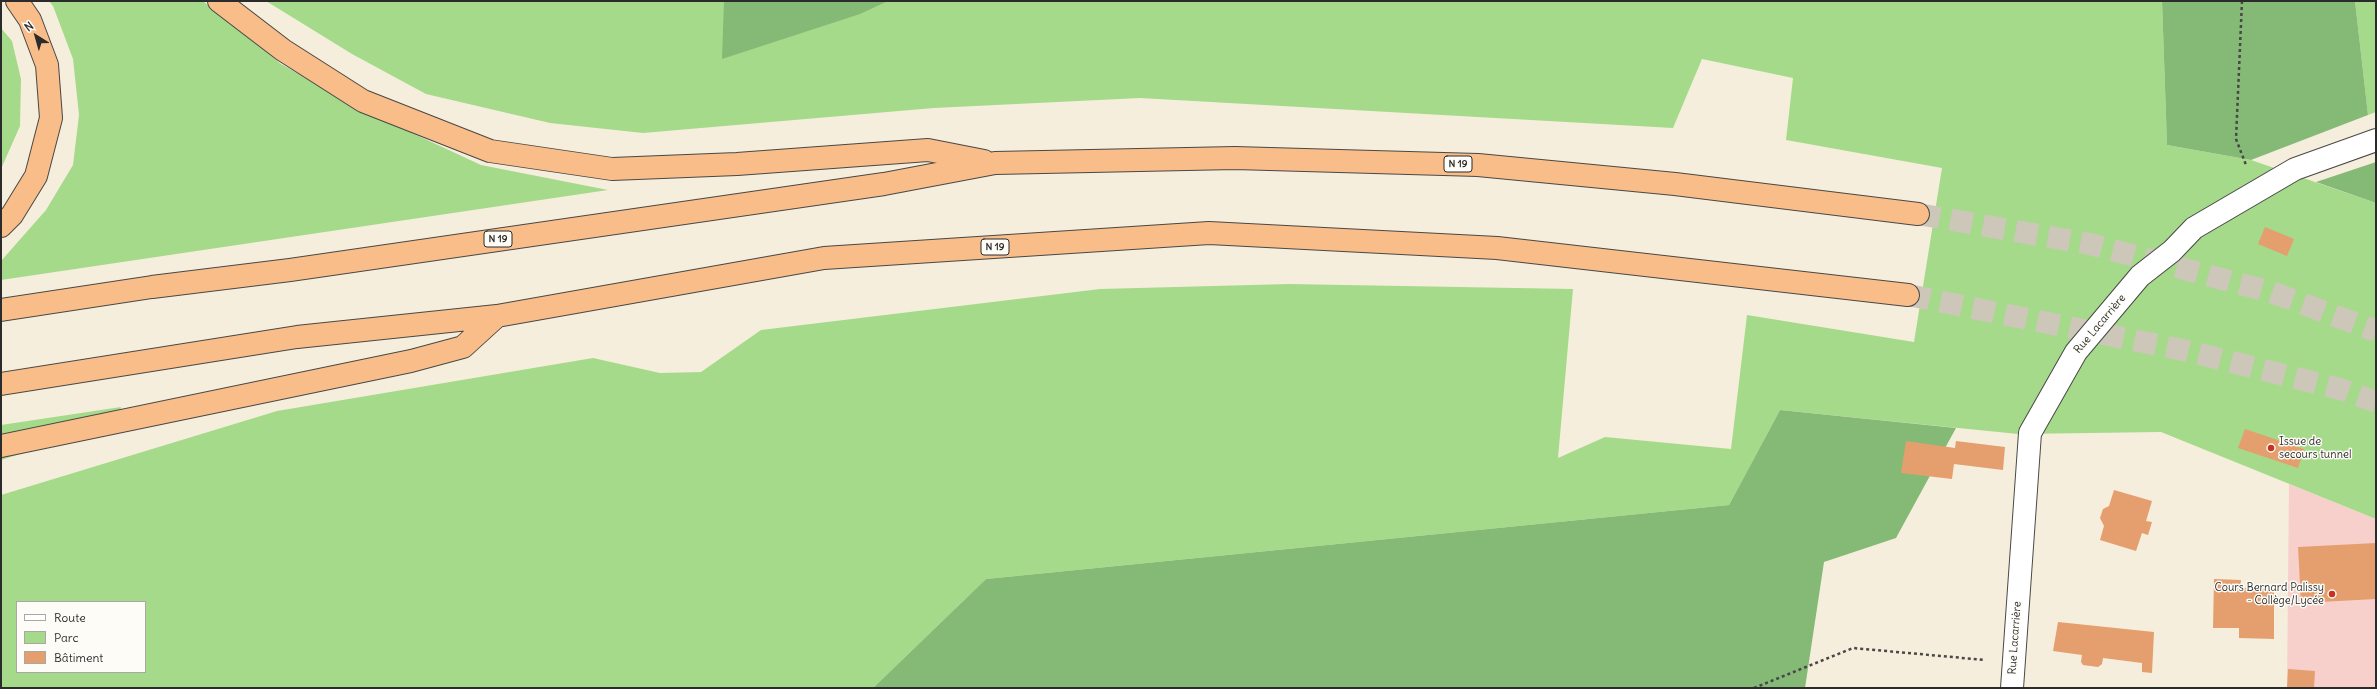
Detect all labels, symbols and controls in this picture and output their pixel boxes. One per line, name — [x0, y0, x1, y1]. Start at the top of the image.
north arrow — [16, 16, 56, 56]
text: N — [22, 19, 36, 34]
road number: N 19 — [1444, 156, 1472, 172]
road number: N 19 — [484, 231, 512, 247]
road number: N 19 — [981, 239, 1009, 255]
street label: Rue Lacarrière — [2071, 292, 2129, 356]
place label: Issue de secours tunnel — [2279, 435, 2351, 461]
marker: Issue de secours tunnel — [2266, 443, 2276, 453]
place label: Cours Bernard Palissy - Collège/Lycée — [2215, 581, 2324, 607]
marker: Cours Bernard Palissy - Collège/Lycée — [2327, 589, 2337, 599]
legend — [16, 601, 146, 673]
street label: Rue Lacarrière — [2006, 601, 2024, 675]
text: Route — [54, 610, 86, 625]
text: Parc — [54, 630, 79, 645]
text: Bâtiment — [54, 650, 103, 665]

